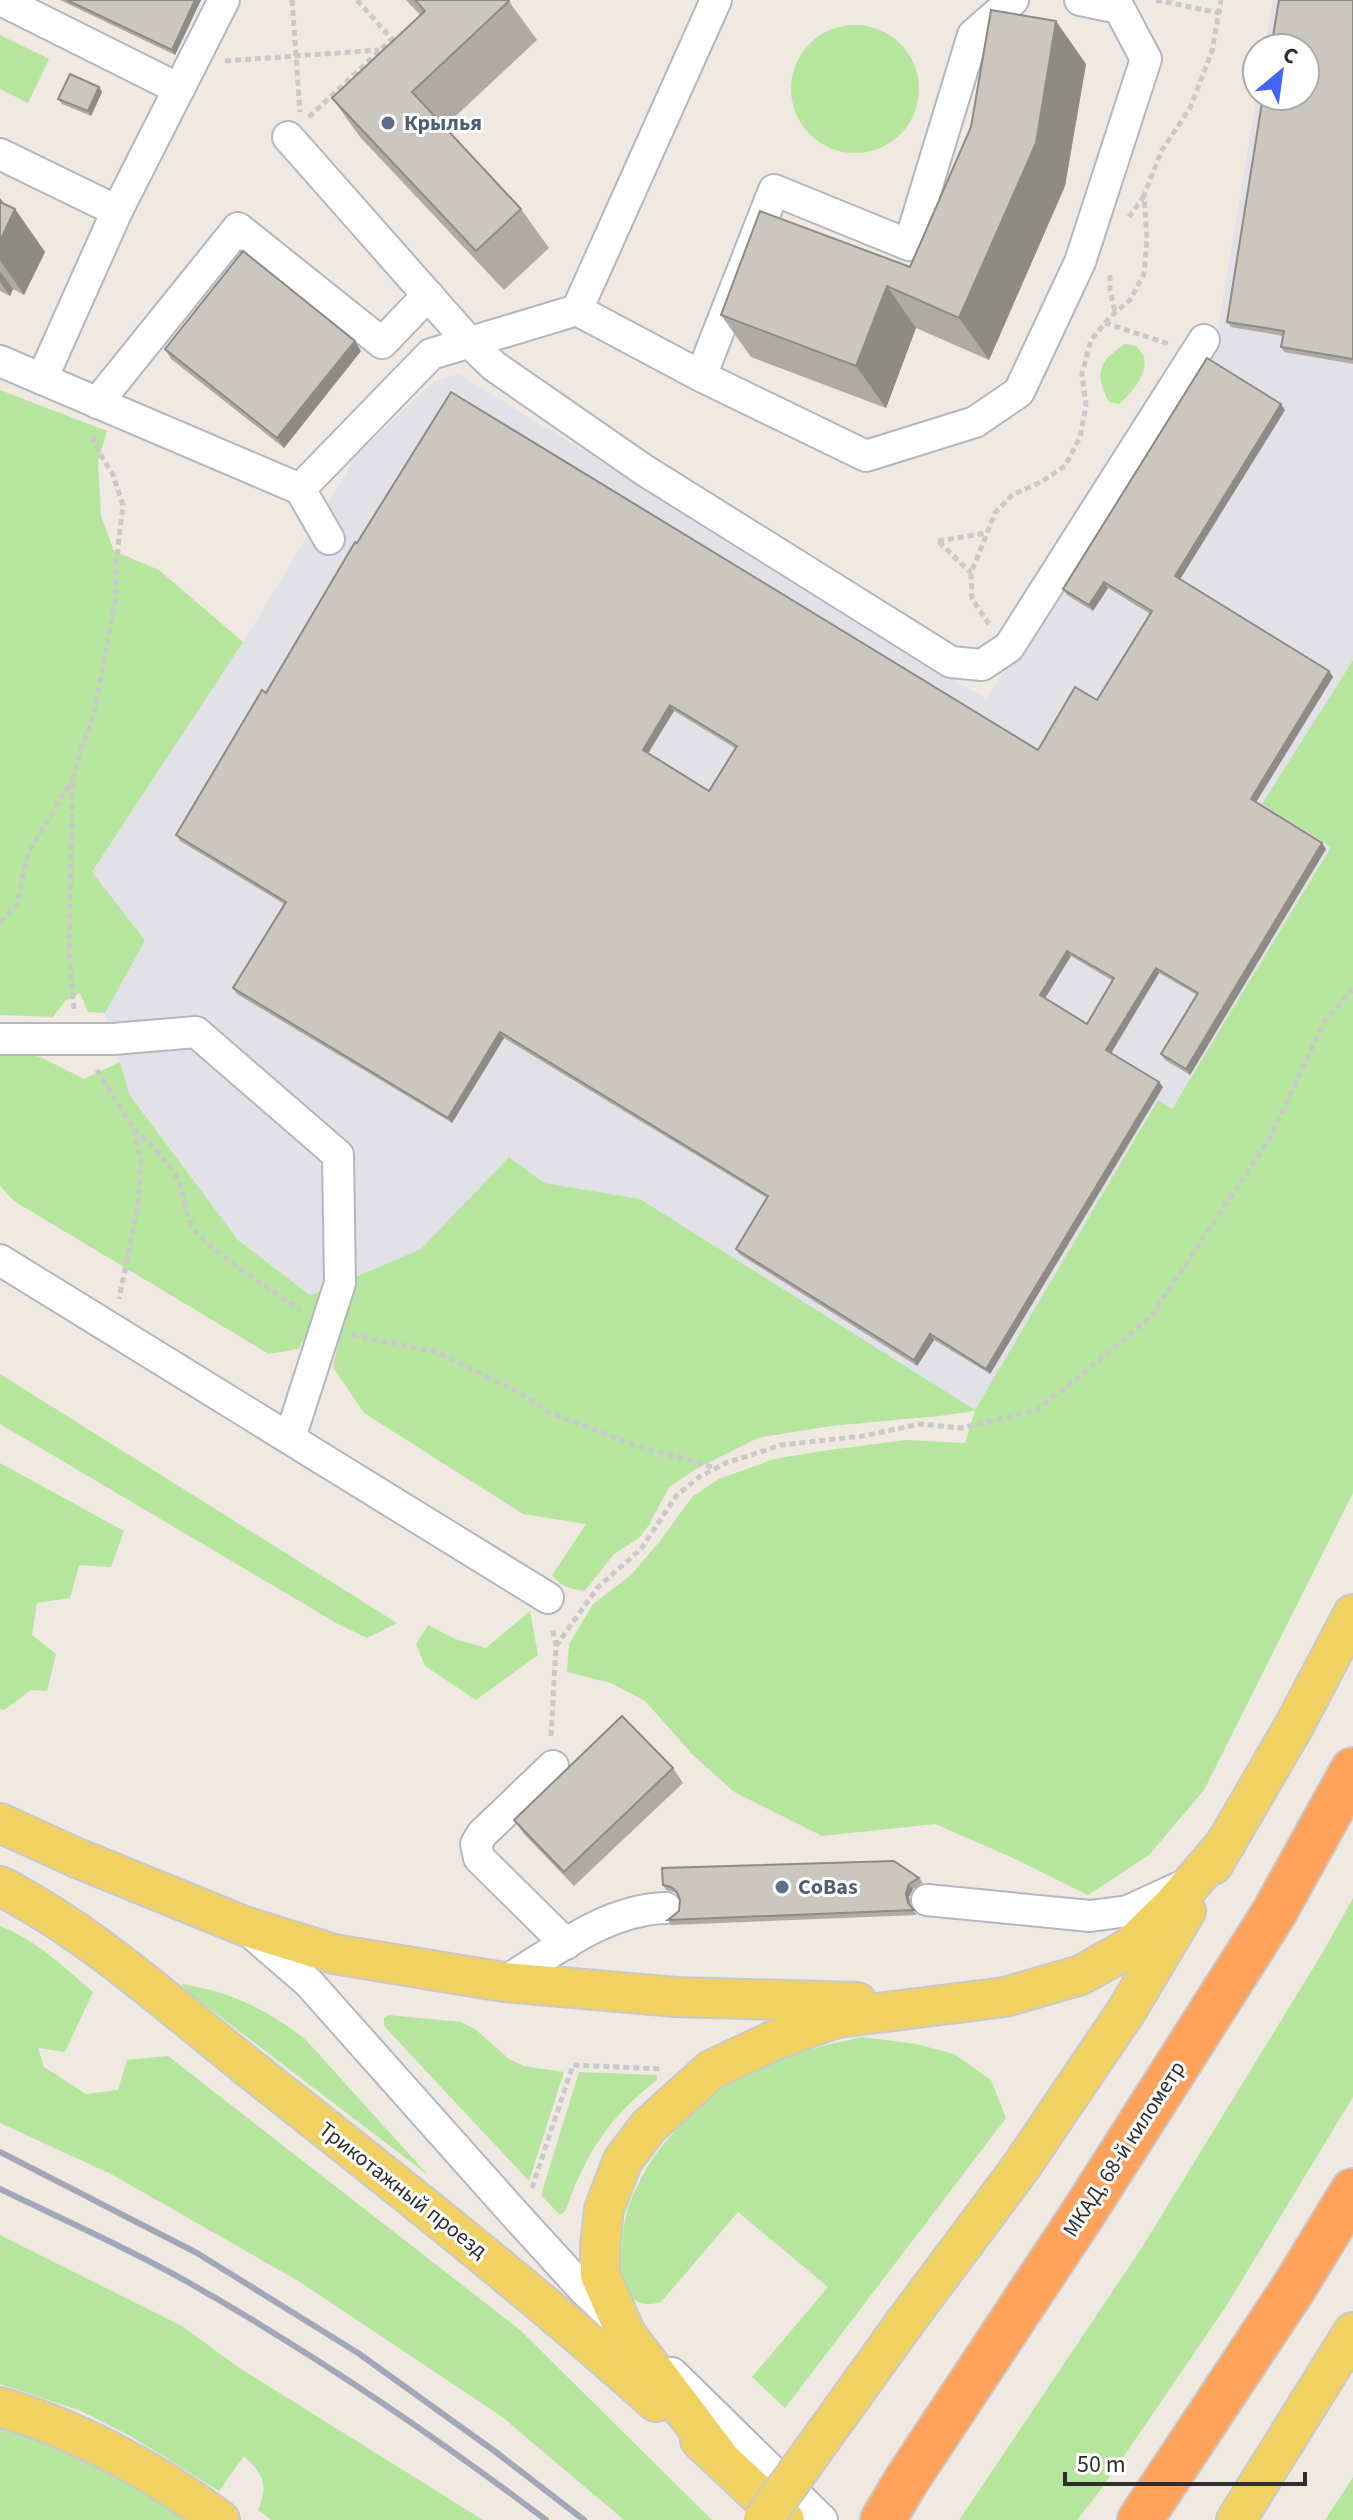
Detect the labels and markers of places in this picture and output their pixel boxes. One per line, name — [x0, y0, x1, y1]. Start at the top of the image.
place label: Крылья — [404, 107, 482, 139]
marker: Крылья — [379, 114, 397, 132]
place label: CoBas — [798, 1871, 858, 1903]
marker: CoBas — [773, 1878, 791, 1896]

